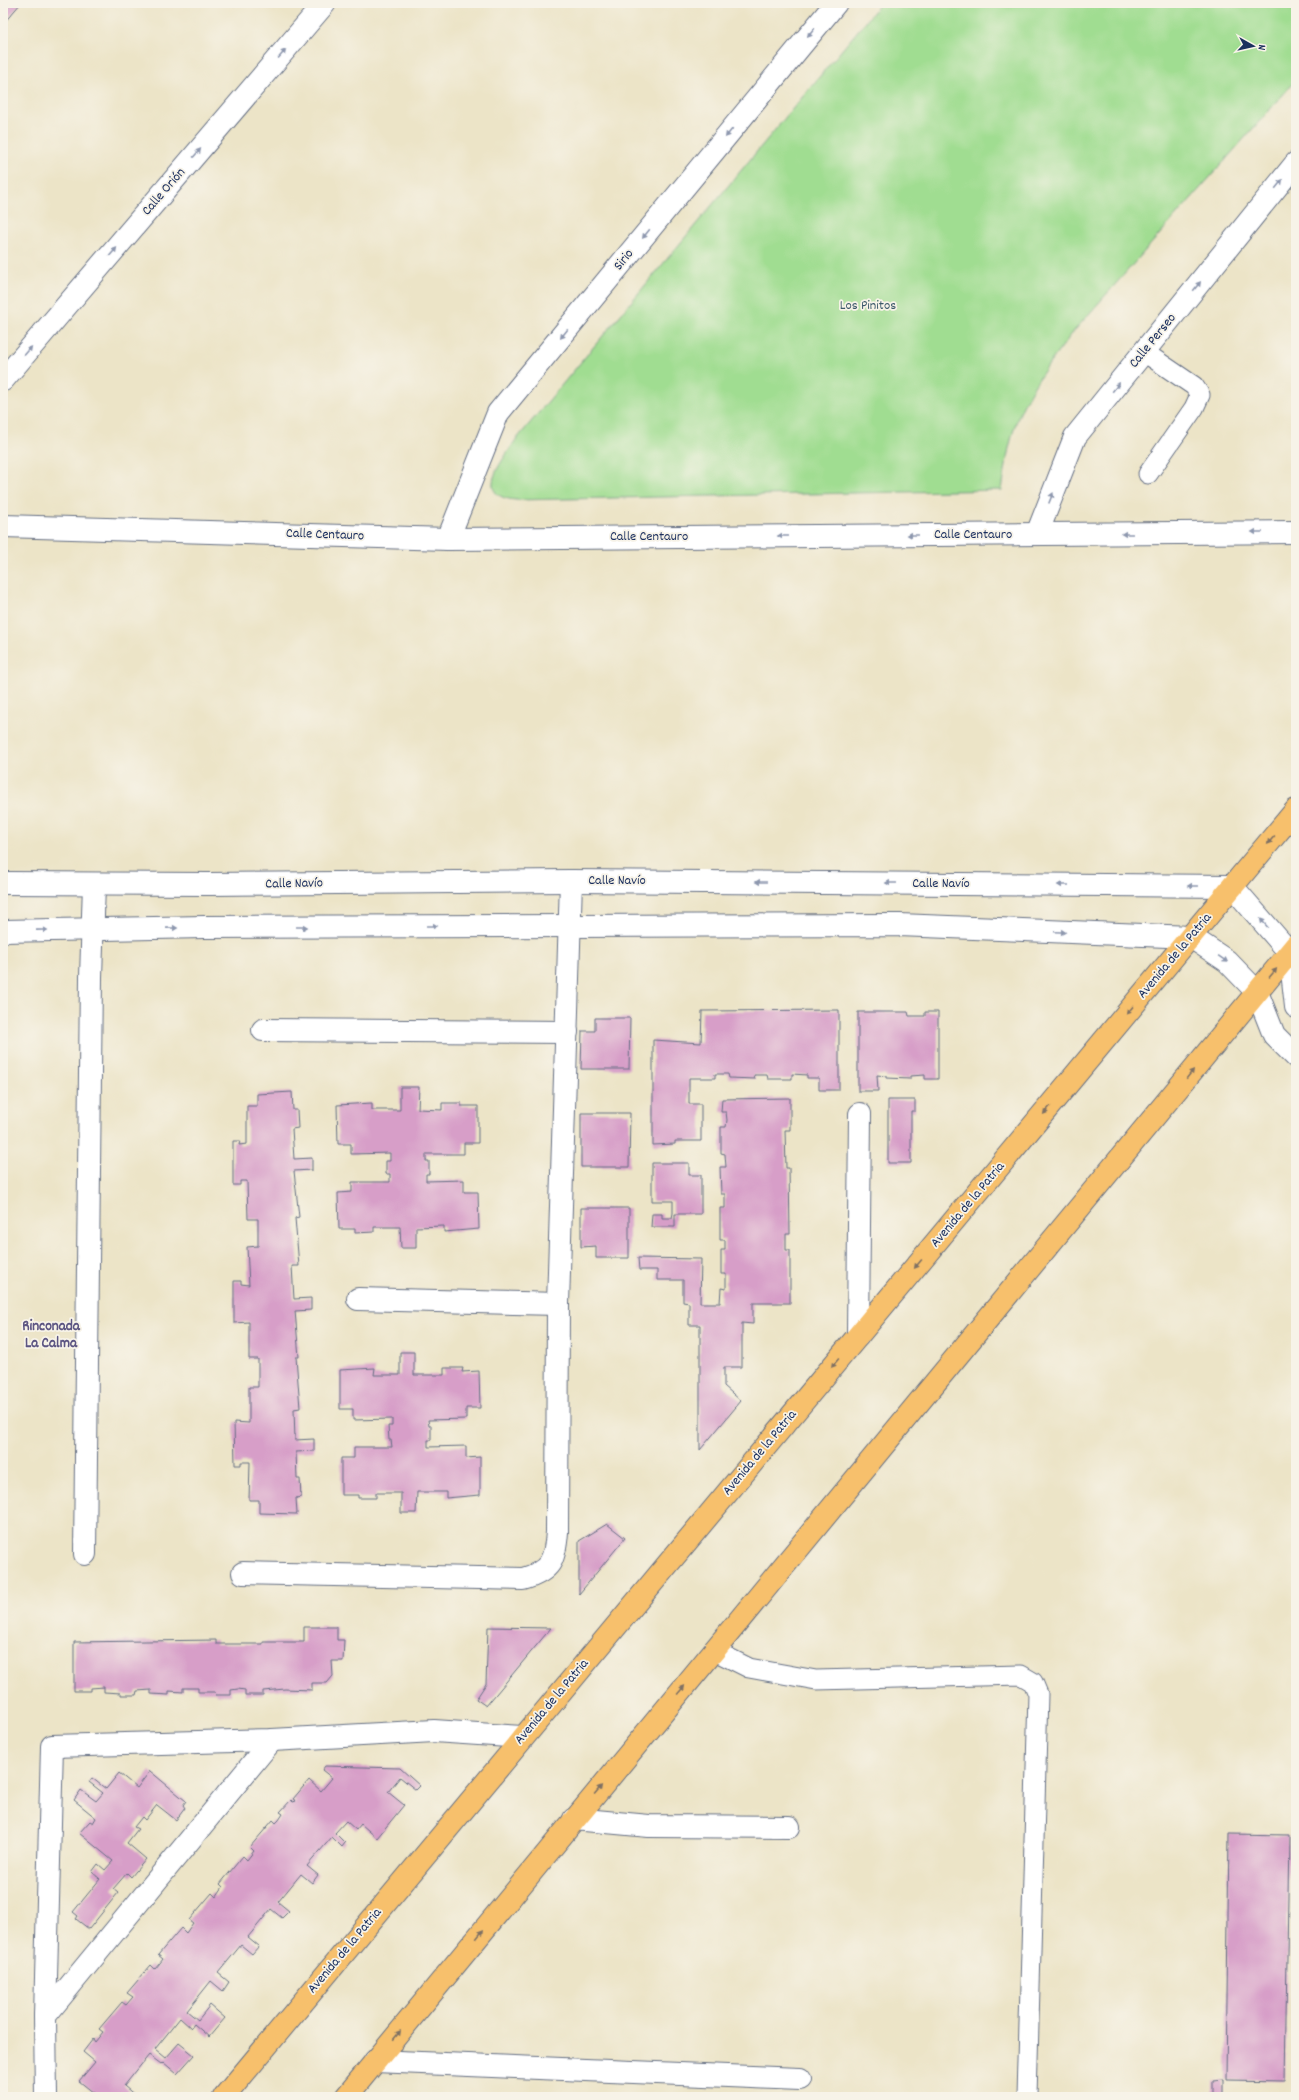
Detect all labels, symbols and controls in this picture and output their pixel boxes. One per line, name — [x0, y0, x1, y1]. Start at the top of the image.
north arrow — [1233, 26, 1273, 66]
one-way arrow — [807, 28, 816, 39]
text: N — [1253, 43, 1269, 51]
one-way arrow — [277, 49, 286, 59]
one-way arrow — [724, 128, 733, 139]
one-way arrow — [193, 148, 202, 158]
street label: Calle Orión — [137, 164, 191, 220]
one-way arrow — [1274, 179, 1283, 190]
one-way arrow — [642, 228, 651, 239]
street label: Sirio — [609, 245, 639, 275]
one-way arrow — [108, 247, 117, 257]
one-way arrow — [1193, 280, 1202, 291]
park label: Los Pinitos — [840, 296, 896, 316]
street label: Calle Perseo — [1125, 309, 1181, 373]
one-way arrow — [559, 329, 568, 340]
one-way arrow — [24, 345, 33, 356]
one-way arrow — [1111, 381, 1120, 392]
one-way arrow — [1049, 492, 1055, 504]
street label: Calle Centauro — [286, 524, 364, 546]
street label: Calle Centauro — [934, 525, 1012, 545]
street label: Calle Centauro — [610, 527, 688, 547]
one-way arrow — [1250, 529, 1263, 535]
one-way arrow — [1121, 530, 1133, 537]
one-way arrow — [906, 532, 919, 538]
one-way arrow — [776, 533, 789, 539]
one-way arrow — [1266, 834, 1275, 845]
street label: Calle Navío — [588, 871, 646, 891]
street label: Calle Navío — [265, 873, 323, 895]
street label: Calle Navío — [912, 874, 970, 894]
one-way arrow — [754, 879, 767, 885]
one-way arrow — [884, 880, 897, 886]
one-way arrow — [1056, 882, 1069, 888]
one-way arrow — [1186, 883, 1199, 889]
street label: Avenida de la Patria — [1133, 908, 1217, 1003]
one-way arrow — [1260, 918, 1269, 928]
one-way arrow — [426, 923, 439, 929]
one-way arrow — [296, 924, 309, 930]
one-way arrow — [166, 925, 179, 931]
one-way arrow — [36, 927, 49, 933]
one-way arrow — [1054, 929, 1067, 935]
one-way arrow — [1218, 955, 1229, 963]
one-way arrow — [1268, 968, 1277, 979]
one-way arrow — [1125, 1005, 1134, 1016]
one-way arrow — [1186, 1069, 1195, 1079]
one-way arrow — [1042, 1105, 1051, 1115]
street label: Avenida de la Patria — [926, 1157, 1010, 1252]
one-way arrow — [914, 1258, 923, 1269]
district label: Rinconada La Calma — [22, 1316, 81, 1355]
one-way arrow — [831, 1358, 840, 1369]
street label: Avenida de la Patria — [718, 1405, 802, 1500]
street label: Avenida de la Patria — [510, 1654, 594, 1749]
one-way arrow — [676, 1685, 685, 1696]
one-way arrow — [593, 1785, 602, 1796]
street label: Avenida de la Patria — [303, 1903, 387, 1998]
one-way arrow — [475, 1929, 484, 1940]
one-way arrow — [393, 2029, 402, 2040]

